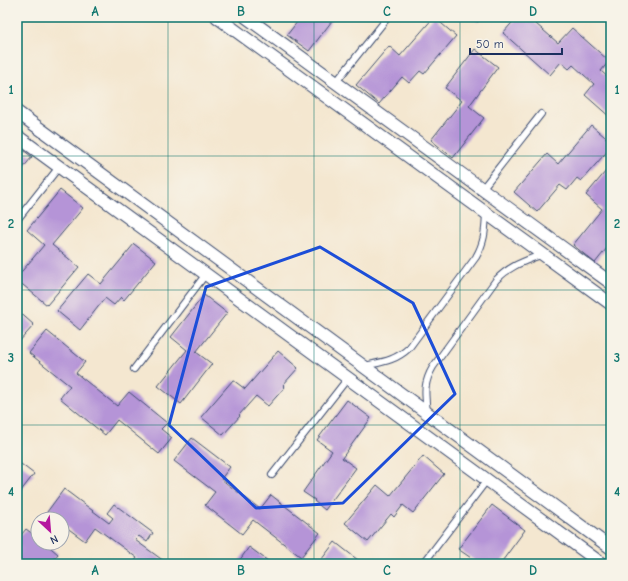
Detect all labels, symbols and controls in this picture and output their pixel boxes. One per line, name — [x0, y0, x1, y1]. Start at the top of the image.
text: A — [91, 4, 99, 19]
text: B — [237, 4, 245, 19]
text: C — [383, 4, 391, 19]
text: D — [529, 4, 537, 19]
scale bar — [470, 30, 562, 56]
text: 50 m — [476, 37, 504, 51]
text: 1 — [8, 82, 14, 97]
text: 1 — [614, 82, 620, 97]
text: 2 — [8, 216, 14, 231]
text: 2 — [614, 216, 620, 231]
text: 3 — [8, 350, 14, 365]
text: 3 — [614, 350, 620, 365]
text: 4 — [8, 484, 14, 499]
text: 4 — [614, 484, 620, 499]
north arrow — [30, 511, 70, 551]
text: N — [48, 532, 60, 547]
text: A — [91, 563, 99, 578]
text: B — [237, 563, 245, 578]
text: C — [383, 563, 391, 578]
text: D — [529, 563, 537, 578]

